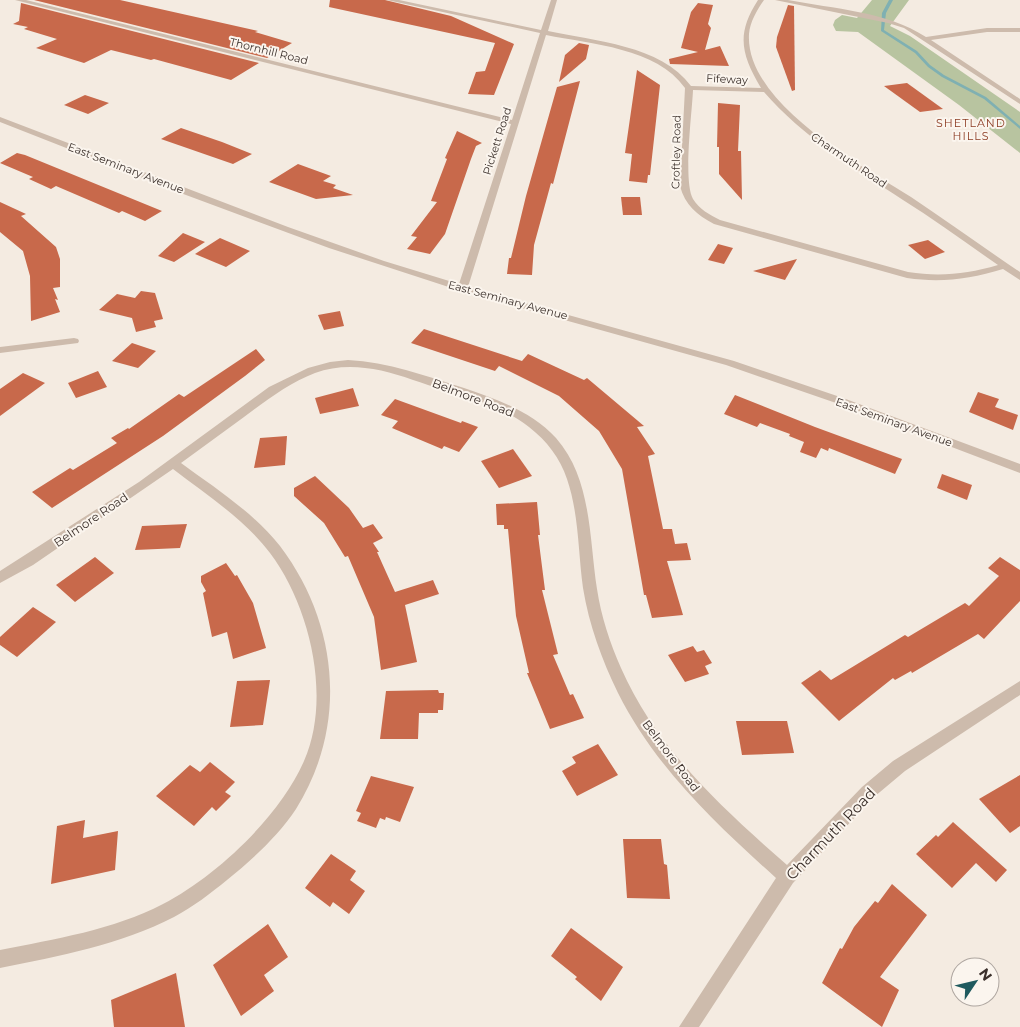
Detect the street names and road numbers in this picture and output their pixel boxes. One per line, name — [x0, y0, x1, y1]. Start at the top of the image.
street label: Thornhill Road — [228, 34, 310, 68]
street label: Fifeway — [706, 71, 748, 87]
street label: Pickett Road — [479, 105, 515, 177]
street label: Croftley Road — [668, 115, 684, 189]
street label: Charmuth Road — [808, 129, 890, 191]
street label: East Seminary Avenue — [66, 139, 186, 197]
street label: East Seminary Avenue — [447, 277, 570, 323]
street label: Belmore Road — [430, 375, 516, 420]
street label: East Seminary Avenue — [834, 394, 955, 450]
street label: Belmore Road — [51, 489, 131, 550]
street label: Belmore Road — [639, 717, 703, 795]
street label: Charmuth Road — [782, 784, 879, 884]

